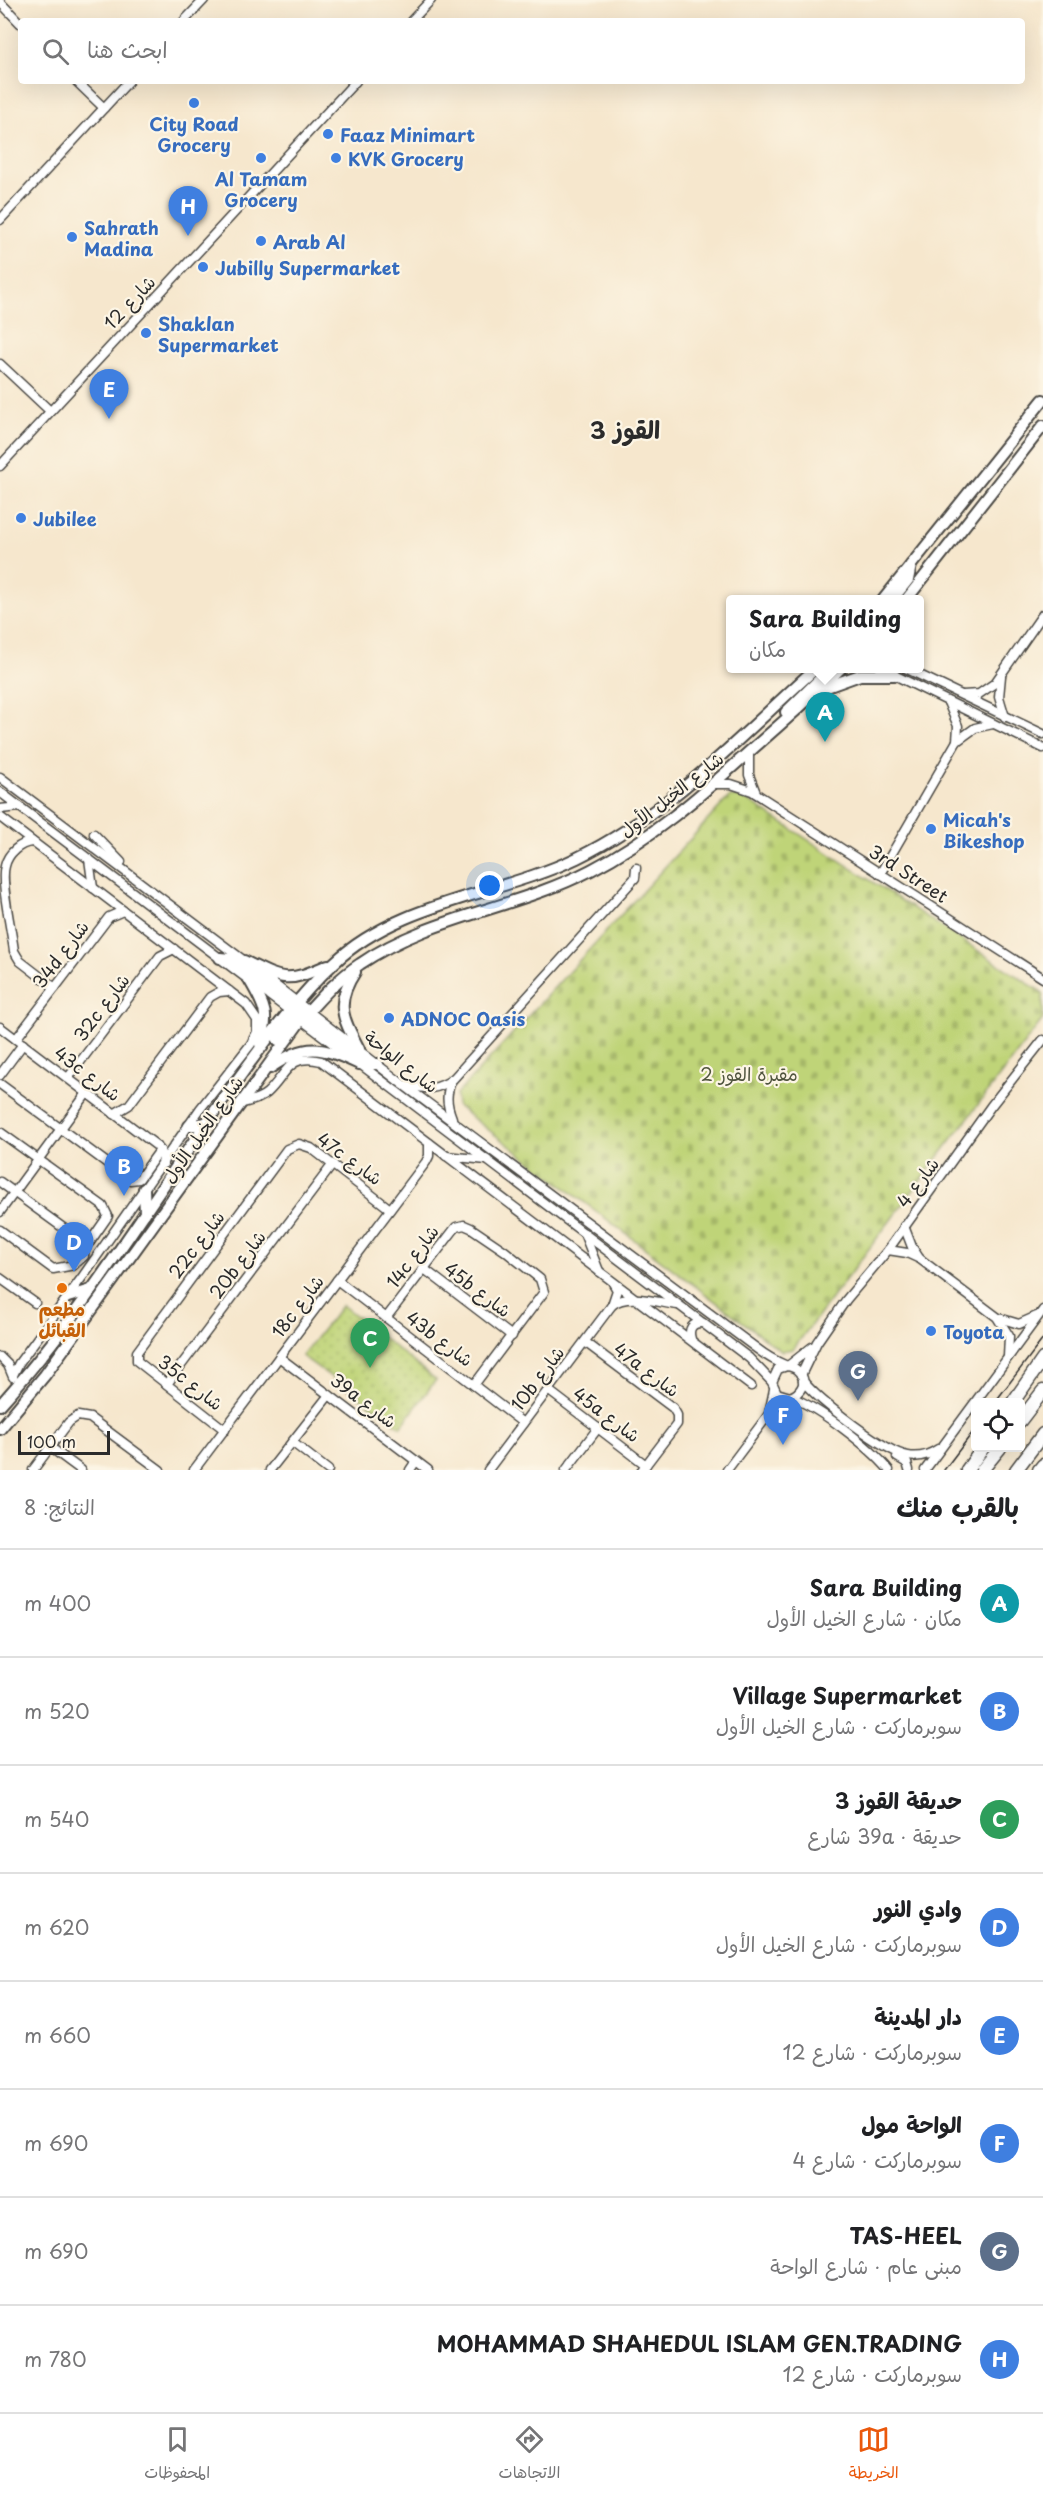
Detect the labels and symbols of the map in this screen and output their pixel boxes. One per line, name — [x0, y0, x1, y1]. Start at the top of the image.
marker: City Road Grocery — [187, 96, 201, 110]
place label: City Road Grocery — [149, 110, 239, 158]
place label: Faaz Minimart — [340, 121, 475, 148]
marker: Faaz Minimart — [321, 127, 335, 141]
place label: KVK Grocery — [348, 145, 464, 172]
marker: Al Tamam Grocery — [254, 151, 268, 165]
marker: KVK Grocery — [329, 151, 343, 165]
place label: Al Tamam Grocery — [214, 165, 307, 213]
pin: H — [168, 186, 207, 236]
place label: Sahrath Madina — [84, 214, 159, 262]
place label: Arab Al — [273, 228, 345, 255]
marker: Sahrath Madina — [65, 230, 79, 244]
marker: Arab Al — [254, 234, 268, 248]
place label: Jubilly Supermarket — [215, 254, 401, 281]
marker: Jubilly Supermarket — [196, 260, 210, 274]
street label: شارع 12 — [97, 269, 161, 335]
place label: Shaklan Supermarket — [158, 310, 279, 358]
marker: Shaklan Supermarket — [139, 326, 153, 340]
pin: E — [90, 370, 128, 419]
district label: القوز 3 — [590, 411, 660, 447]
place label: Jubilee — [33, 505, 97, 532]
marker: Jubilee — [14, 511, 28, 525]
pin: A — [806, 692, 844, 742]
street label: شارع الخيل الأول — [613, 745, 729, 843]
place label: Micah's Bikeshop — [943, 806, 1025, 854]
marker: Micah's Bikeshop — [924, 822, 938, 836]
street label: 3rd Street — [864, 837, 954, 909]
your location — [475, 871, 504, 900]
street label: 34d شارع — [25, 914, 95, 994]
street label: 32c شارع — [67, 967, 135, 1047]
place label: ADNOC Oasis — [400, 1005, 525, 1032]
marker: ADNOC Oasis — [382, 1011, 396, 1025]
street label: شارع الواحة — [359, 1023, 445, 1099]
street label: 43c شارع — [49, 1039, 127, 1107]
park label: مقبرة القوز 2 — [700, 1060, 798, 1087]
street label: شارع الخيل الأول — [155, 1070, 249, 1188]
street label: 47c شارع — [312, 1125, 388, 1191]
pin: B — [104, 1146, 144, 1196]
street label: شارع 4 — [889, 1151, 945, 1213]
street label: 22c شارع — [162, 1204, 230, 1284]
street label: 14c شارع — [379, 1219, 445, 1293]
pin: D — [54, 1222, 94, 1272]
street label: 20b شارع — [202, 1224, 272, 1304]
street label: 45b شارع — [439, 1255, 517, 1323]
street label: 18c شارع — [264, 1269, 330, 1343]
marker: مطعم القبائل — [55, 1281, 69, 1295]
place label: مطعم القبائل — [39, 1295, 85, 1343]
street label: 43b شارع — [401, 1304, 479, 1372]
pin: C — [350, 1318, 389, 1368]
place label: Toyota — [943, 1318, 1004, 1345]
marker: Toyota — [924, 1324, 938, 1338]
street label: 47a شارع — [608, 1335, 686, 1403]
street label: 10b شارع — [504, 1340, 570, 1416]
street label: 35c شارع — [153, 1348, 229, 1416]
pin: G — [838, 1352, 878, 1401]
street label: 39a شارع — [325, 1366, 403, 1434]
street label: 45a شارع — [568, 1380, 646, 1448]
pin: F — [764, 1396, 802, 1445]
scale bar — [18, 1428, 110, 1456]

